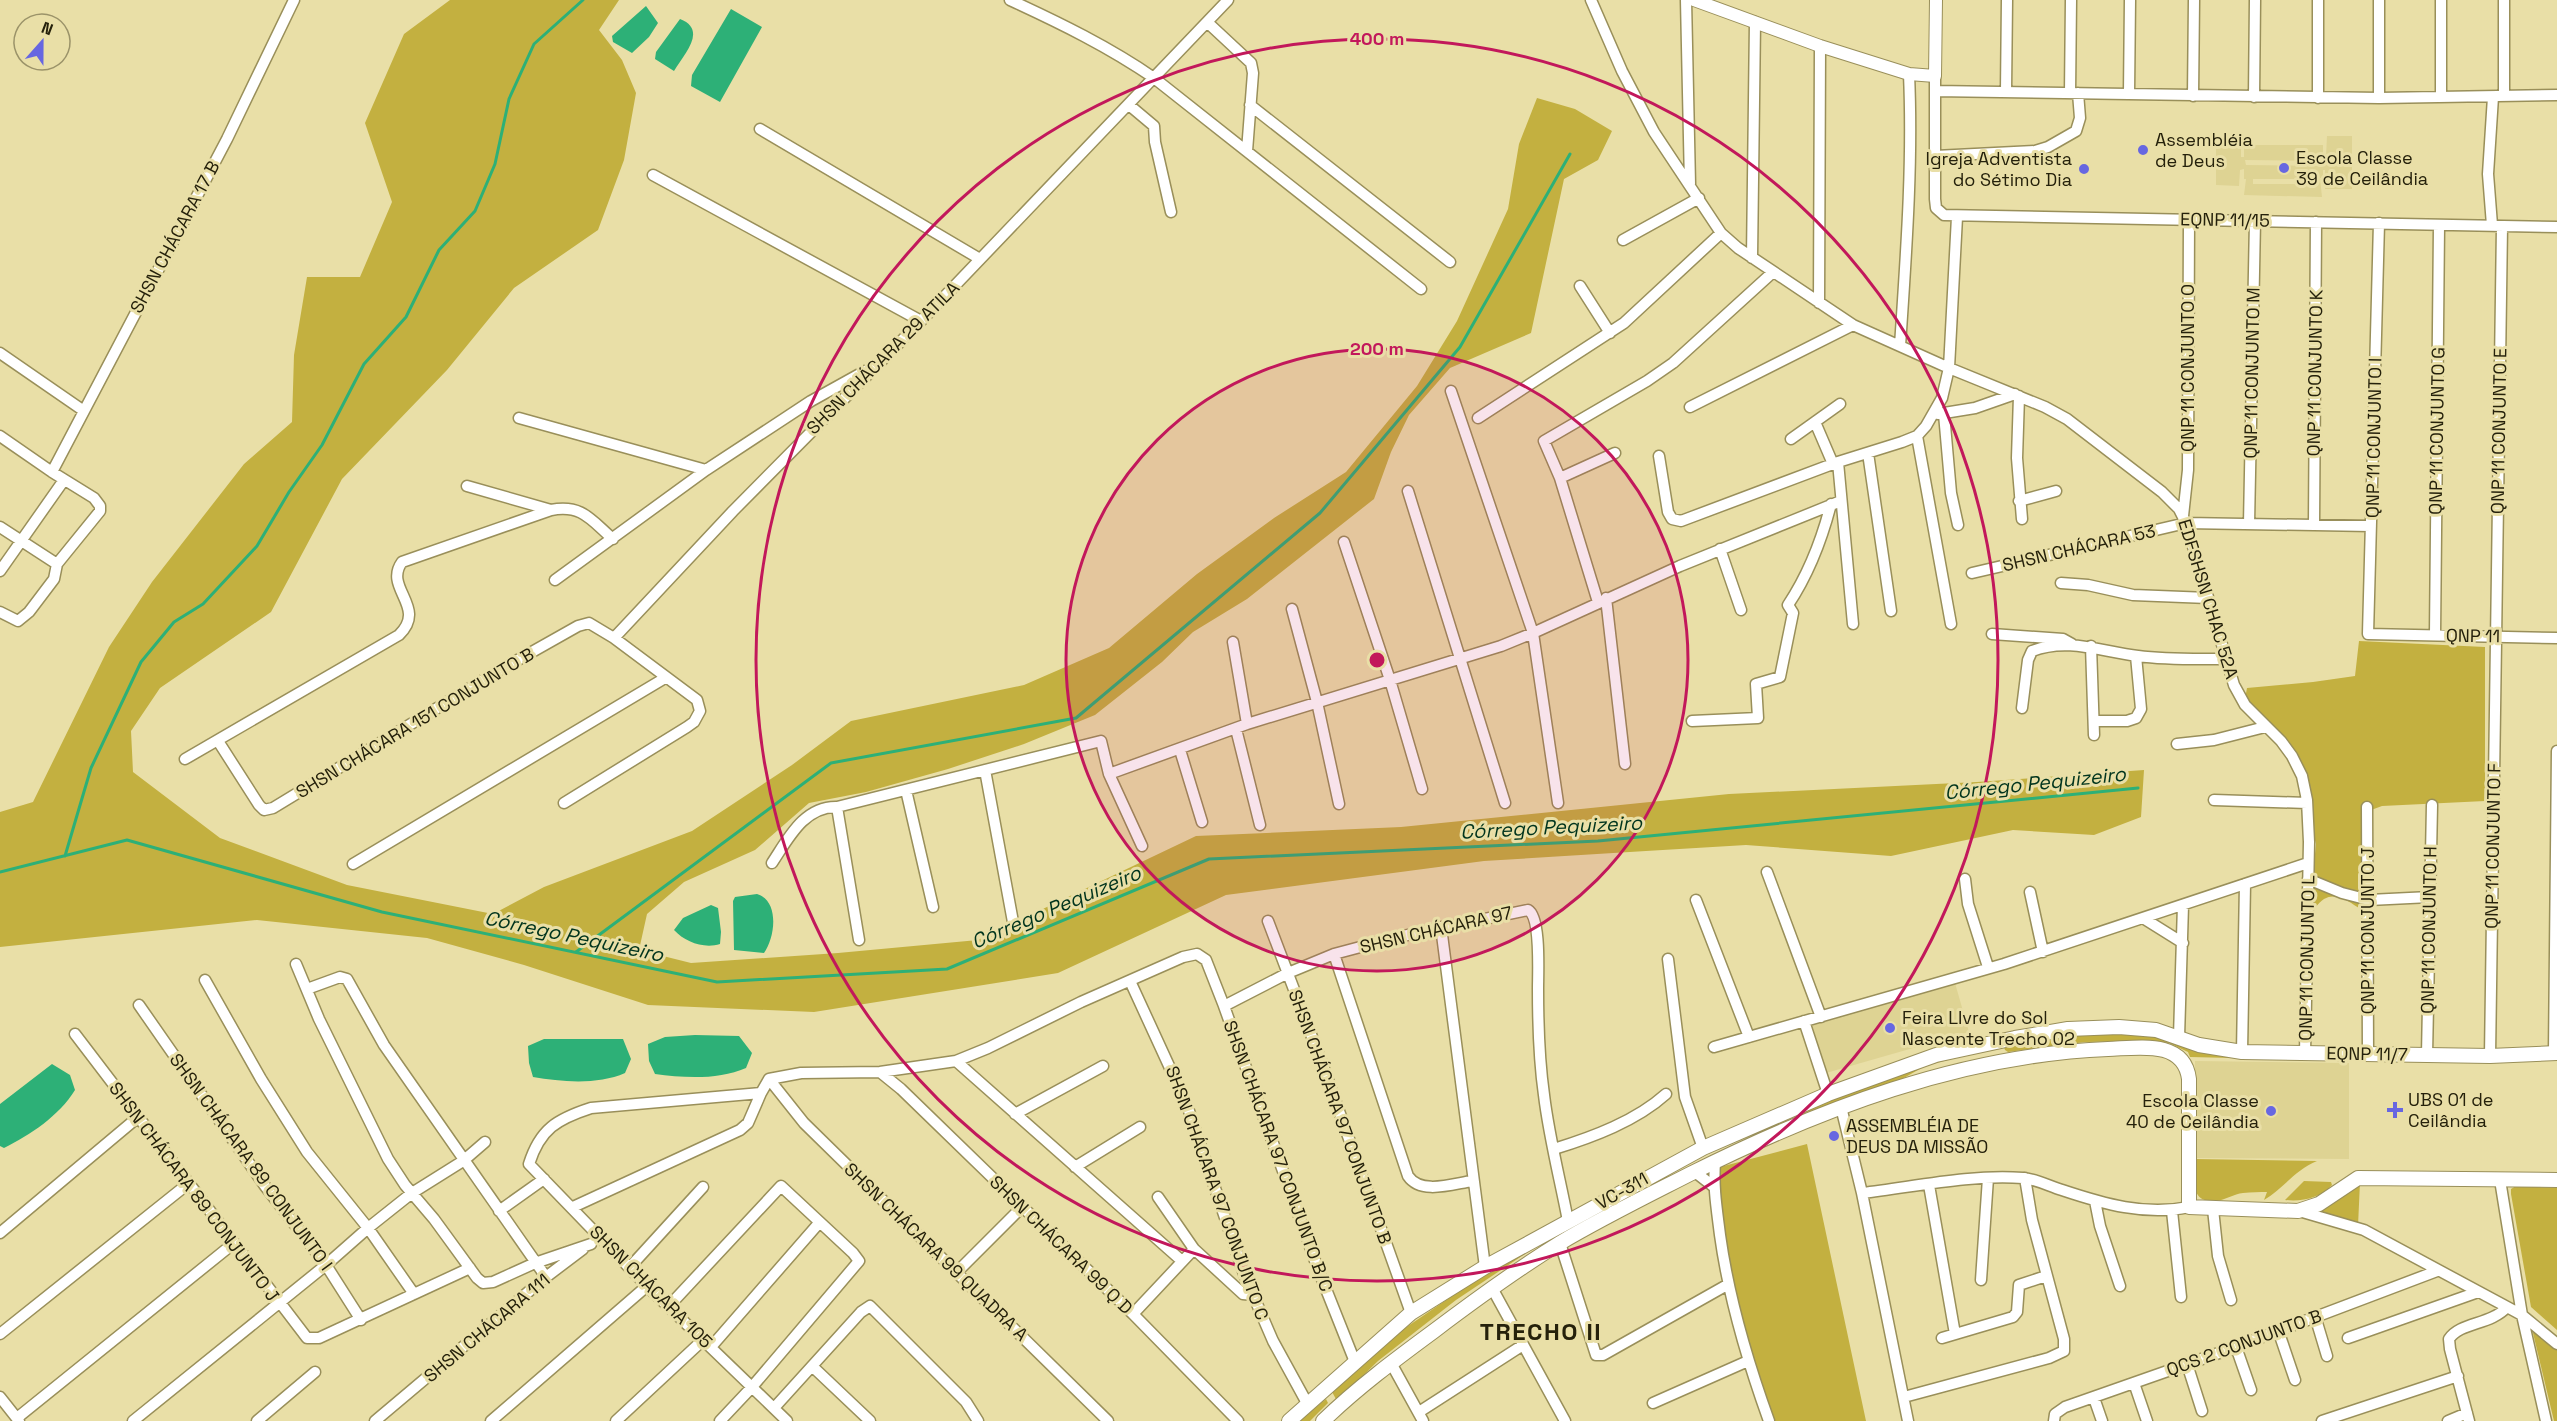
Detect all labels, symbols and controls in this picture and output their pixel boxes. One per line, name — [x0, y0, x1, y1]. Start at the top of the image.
north arrow — [12, 12, 72, 72]
text: N — [38, 17, 56, 40]
text: 400 m — [1350, 27, 1404, 50]
place label: Assembléia de Deus — [2155, 128, 2253, 172]
marker: Assembléia de Deus — [2136, 143, 2150, 157]
place label: Escola Classe 39 de Ceilândia — [2296, 146, 2428, 190]
place label: Igreja Adventista do Sétimo Dia — [1926, 147, 2072, 191]
street label: SHSN CHÁCARA 17 B — [125, 157, 224, 317]
marker: Escola Classe 39 de Ceilândia — [2277, 161, 2291, 175]
marker: Igreja Adventista do Sétimo Dia — [2077, 162, 2091, 176]
street label: EQNP 11/15 — [2180, 207, 2270, 232]
street label: SHSN CHÁCARA 29 ATILA — [801, 276, 964, 439]
street label: QNP 11 CONJUNTO O — [2176, 284, 2199, 452]
street label: QNP 11 CONJUNTO M — [2239, 287, 2264, 459]
street label: QNP 11 CONJUNTO K — [2302, 289, 2327, 457]
text: 200 m — [1350, 337, 1404, 360]
street label: QNP 11 CONJUNTO G — [2424, 347, 2449, 515]
street label: QNP 11 CONJUNTO E — [2486, 348, 2511, 514]
street label: QNP 11 CONJUNTO I — [2361, 358, 2386, 518]
street label: EDFSHSN CHAC 52A — [2173, 516, 2244, 681]
street label: SHSN CHÁCARA 53 — [2000, 519, 2158, 576]
street label: QNP 11 — [2446, 624, 2500, 647]
street label: SHSN CHÁCARA 151 CONJUNTO B — [291, 642, 538, 803]
centre of rings — [1367, 650, 1387, 670]
water label: Córrego Pequizeiro — [1943, 760, 2127, 805]
street label: QNP 11 CONJUNTO F — [2480, 763, 2505, 929]
water label: Córrego Pequizeiro — [1459, 809, 1643, 845]
street label: QNP 11 CONJUNTO H — [2416, 846, 2441, 1014]
street label: QNP 11 CONJUNTO J — [2356, 848, 2379, 1014]
water label: Córrego Pequizeiro — [967, 859, 1145, 955]
street label: QNP 11 CONJUNTO L — [2294, 875, 2319, 1041]
street label: SHSN CHÁCARA 97 — [1357, 901, 1514, 958]
water label: Córrego Pequizeiro — [482, 904, 666, 968]
street label: SHSN CHÁCARA 97 CONJUNTO B — [1284, 986, 1397, 1247]
place label: Feira LIvre do Sol Nascente Trecho 02 — [1902, 1006, 2075, 1050]
street label: SHSN CHÁCARA 97 CONJUNTO B/C — [1219, 1017, 1338, 1295]
marker: Feira LIvre do Sol Nascente Trecho 02 — [1883, 1021, 1897, 1035]
street label: EQNP 11/7 — [2326, 1041, 2408, 1066]
street label: SHSN CHÁCARA 89 CONJUNTO I — [165, 1049, 338, 1275]
street label: SHSN CHÁCARA 97 CONJUNTO C — [1161, 1063, 1274, 1323]
street label: SHSN CHÁCARA 89 CONJUNTO J — [104, 1077, 285, 1306]
place label: UBS 01 de Ceilândia — [2408, 1088, 2493, 1132]
place label: Escola Classe 40 de Ceilândia — [2126, 1089, 2259, 1133]
marker: UBS 01 de Ceilândia — [2386, 1101, 2404, 1119]
marker: Escola Classe 40 de Ceilândia — [2264, 1104, 2278, 1118]
place label: ASSEMBLÉIA DE DEUS DA MISSÃO — [1846, 1114, 1988, 1158]
marker: ASSEMBLÉIA DE DEUS DA MISSÃO — [1827, 1129, 1841, 1143]
street label: SHSN CHÁCARA 99 QUADRA A — [840, 1158, 1033, 1346]
street label: VC-311 — [1592, 1167, 1652, 1214]
street label: SHSN CHÁCARA 99 Q D — [985, 1170, 1138, 1319]
street label: SHSN CHÁCARA 105 — [585, 1220, 718, 1353]
street label: SHSN CHÁCARA 111 — [419, 1268, 554, 1387]
street label: QCS 2 CONJUNTO B — [2163, 1304, 2325, 1381]
district label: TRECHO II — [1480, 1316, 1602, 1347]

